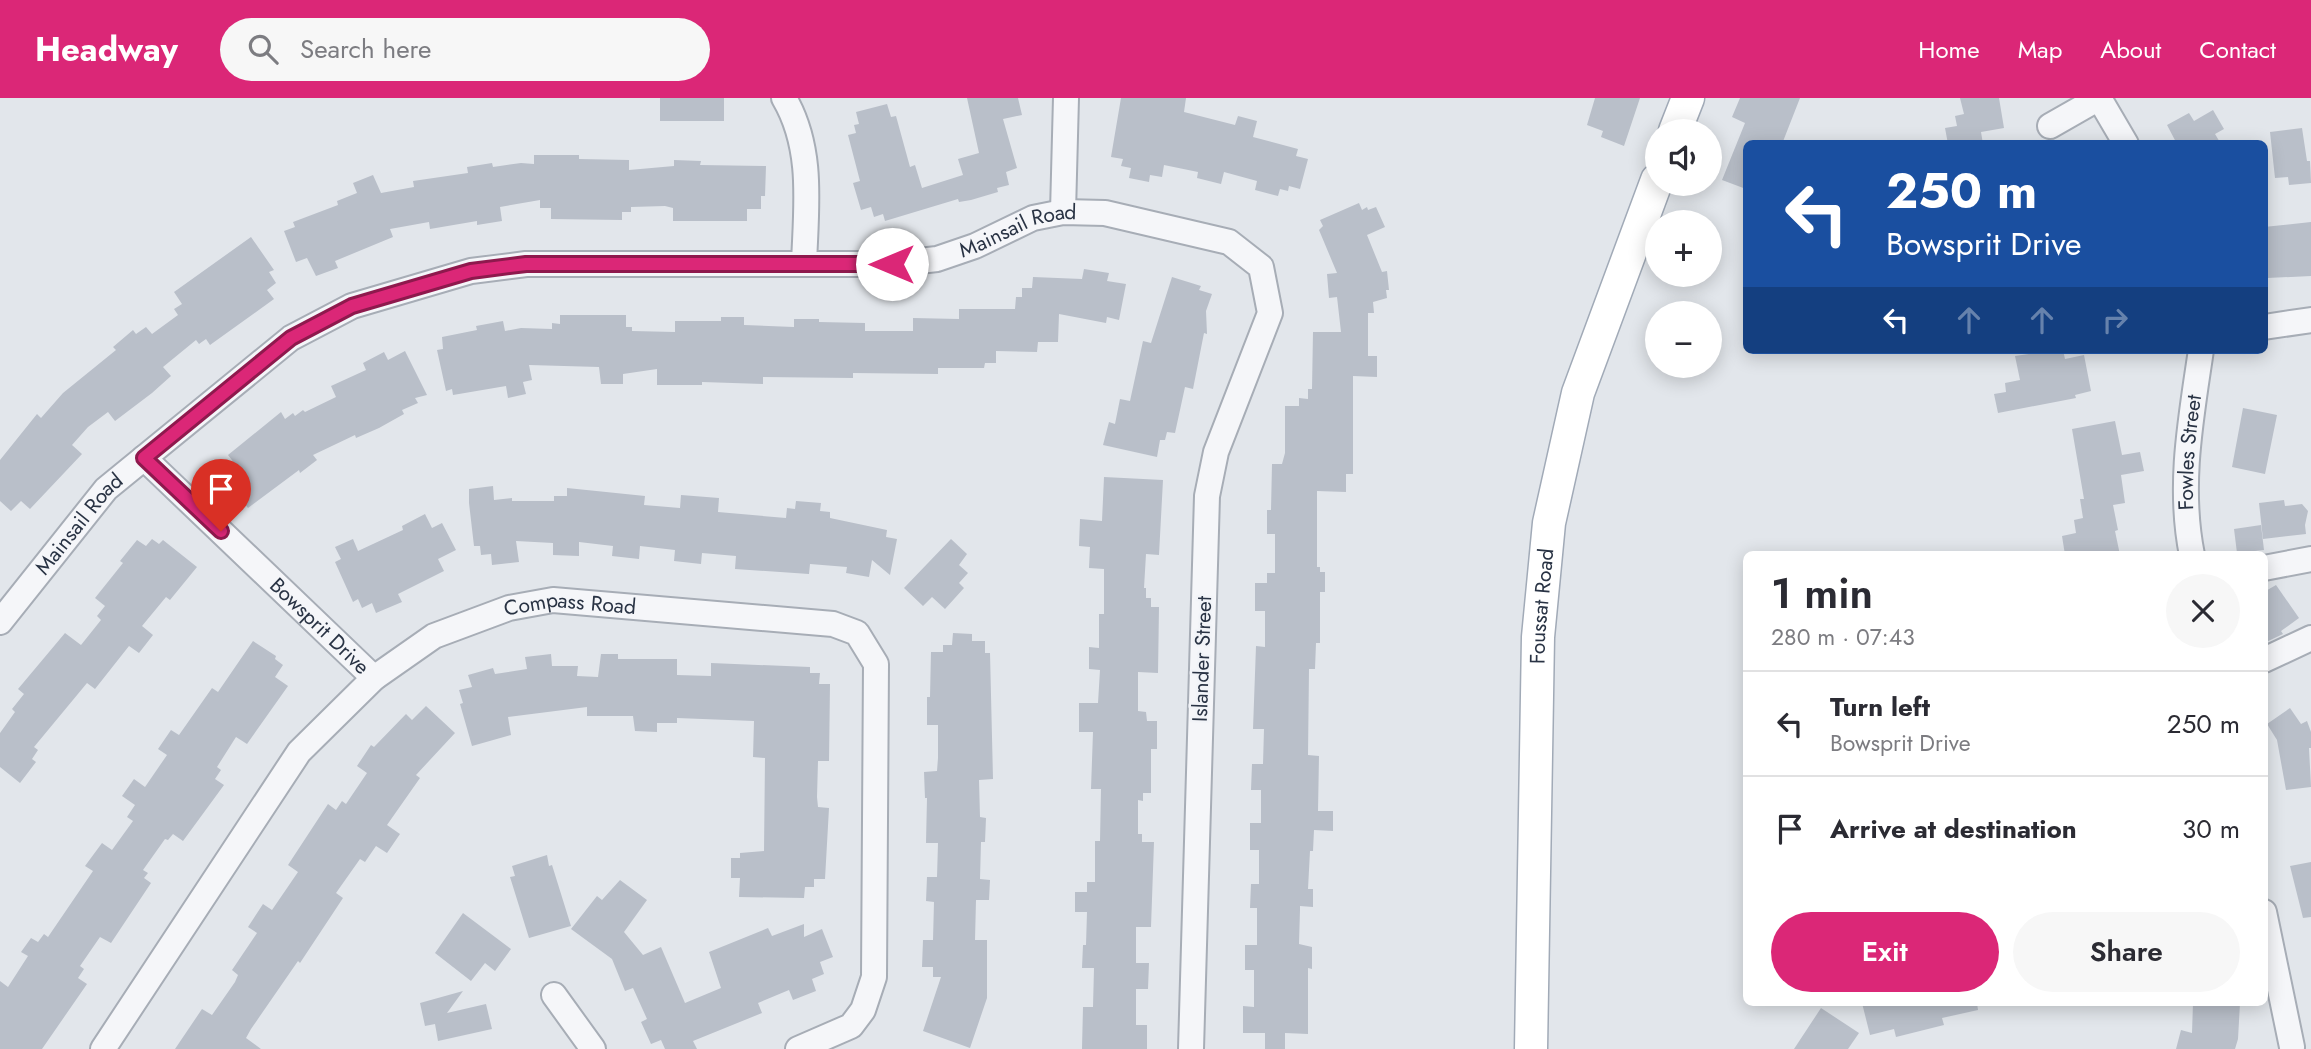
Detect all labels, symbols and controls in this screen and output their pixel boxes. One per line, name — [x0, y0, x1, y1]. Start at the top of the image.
search box — [220, 18, 710, 81]
text: Headway — [35, 26, 178, 73]
icon: search — [244, 30, 282, 68]
text: Search here — [300, 30, 431, 68]
text: Home — [1918, 32, 1980, 67]
text: Map — [2018, 32, 2062, 67]
text: About — [2100, 32, 2161, 67]
text: Contact — [2199, 32, 2276, 67]
map controls — [1645, 119, 1722, 378]
button: sound — [1645, 119, 1722, 196]
text: 250 m — [1886, 156, 2037, 226]
icon: left — [1771, 168, 1862, 259]
street label: Mainsail Road — [955, 197, 1077, 265]
button: + — [1645, 210, 1722, 287]
text: Bowsprit Drive — [1886, 221, 2081, 267]
position arrow — [855, 227, 929, 301]
button: − — [1645, 301, 1722, 378]
icon: left — [1877, 301, 1915, 339]
icon: ahead — [1950, 301, 1988, 339]
icon: ahead — [2023, 301, 2061, 339]
icon: right — [2096, 301, 2134, 339]
street label: Fowles Street — [2171, 393, 2209, 511]
pin — [191, 459, 251, 531]
street label: Mainsail Road — [28, 466, 129, 581]
icon: arrive — [202, 470, 240, 508]
street label: Foussat Road — [1523, 547, 1561, 664]
text: 1 min — [1771, 563, 1873, 624]
street label: Bowsprit Drive — [263, 571, 376, 681]
button: close — [2166, 574, 2240, 648]
street label: Compass Road — [501, 584, 637, 624]
street label: Islander Street — [1185, 596, 1219, 722]
text: 280 m · 07:43 — [1771, 620, 1915, 654]
text: Turn left — [1830, 688, 1930, 726]
icon: left — [1771, 705, 1809, 743]
text: 250 m — [2167, 705, 2240, 743]
text: Bowsprit Drive — [1830, 726, 1970, 760]
icon: arrive — [1771, 810, 1809, 848]
text: Arrive at destination — [1830, 810, 2077, 848]
text: 30 m — [2182, 810, 2240, 848]
button: Exit — [1771, 912, 1999, 992]
button: Share — [2013, 912, 2240, 992]

